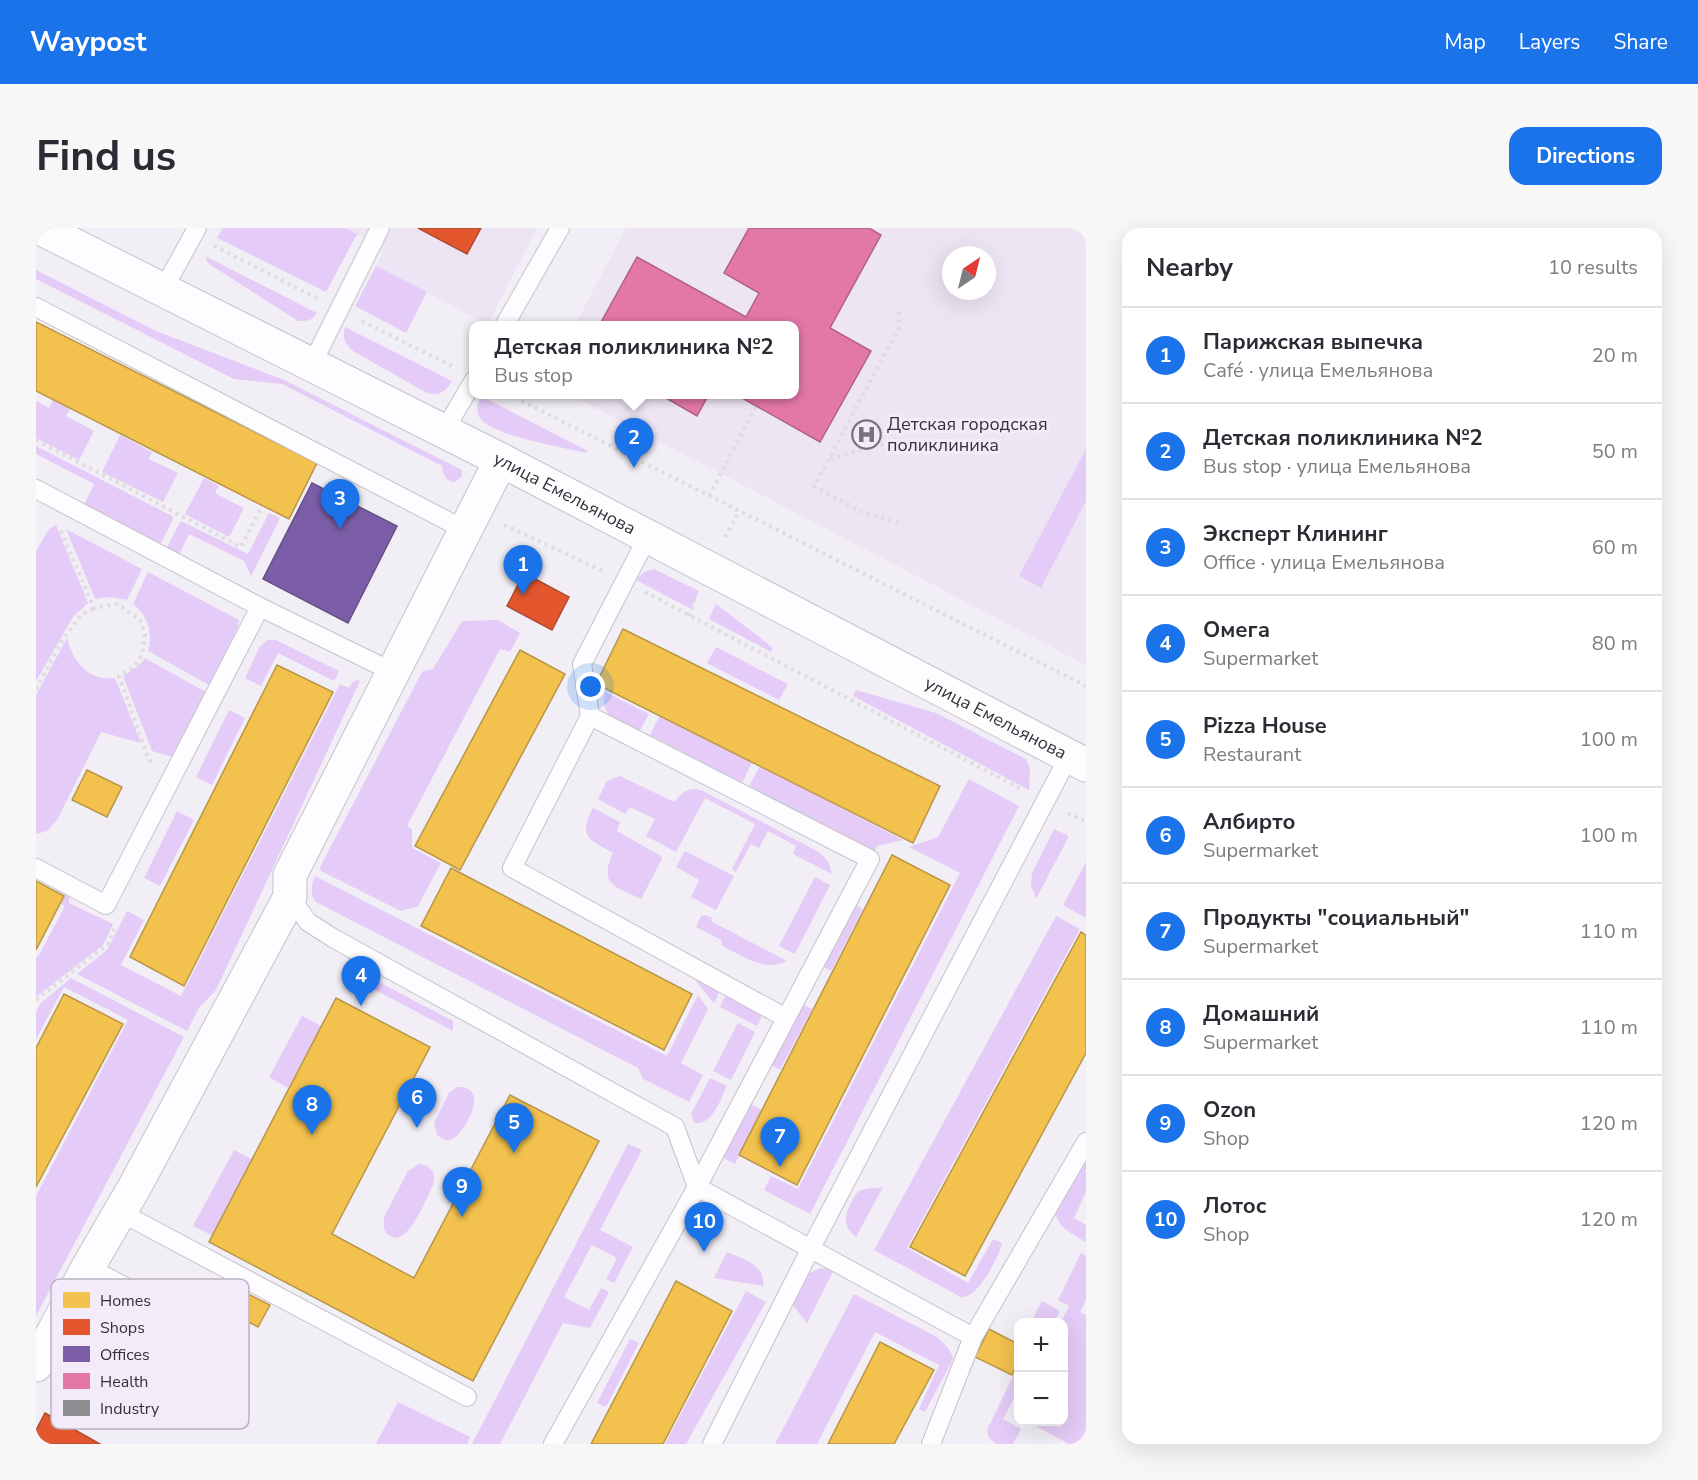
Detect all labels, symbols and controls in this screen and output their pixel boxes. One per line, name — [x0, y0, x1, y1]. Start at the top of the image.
text: Waypost — [30, 23, 147, 61]
text: Map — [1444, 28, 1486, 56]
text: Layers — [1519, 28, 1580, 56]
text: Share — [1613, 28, 1668, 56]
button: Directions — [1509, 127, 1662, 185]
text: Find us — [36, 128, 176, 185]
north arrow — [942, 246, 996, 300]
text: Nearby — [1146, 250, 1233, 285]
text: 10 results — [1548, 254, 1638, 281]
popup — [469, 321, 799, 399]
text: Парижская выпечка — [1203, 327, 1423, 357]
text: Детская поликлиника №2 — [494, 332, 774, 362]
text: 1 — [1160, 342, 1172, 369]
text: 20 m — [1592, 342, 1638, 369]
text: Café · улица Емельянова — [1203, 357, 1433, 384]
text: Bus stop — [494, 362, 573, 389]
place label: Детская городская поликлиника — [887, 412, 1048, 457]
pin: 2 — [614, 418, 654, 468]
hospital icon: Детская городская поликлиника — [850, 418, 882, 450]
text: Детская поликлиника №2 — [1203, 423, 1483, 453]
text: 2 — [1160, 438, 1172, 465]
text: 50 m — [1592, 438, 1638, 465]
street label: улица Емельянова — [490, 446, 640, 540]
text: Bus stop · улица Емельянова — [1203, 453, 1471, 480]
pin: 3 — [320, 480, 360, 529]
text: Эксперт Клининг — [1203, 519, 1388, 549]
text: 3 — [1160, 534, 1172, 561]
text: 60 m — [1592, 534, 1638, 561]
pin: 1 — [504, 546, 542, 595]
text: Office · улица Емельянова — [1203, 549, 1445, 576]
text: Омега — [1203, 615, 1270, 645]
text: 4 — [1160, 630, 1172, 657]
text: 80 m — [1592, 630, 1638, 657]
text: Supermarket — [1203, 645, 1318, 672]
street label: улица Емельянова — [920, 671, 1071, 765]
your location — [576, 672, 605, 701]
text: Pizza House — [1203, 711, 1327, 741]
text: 5 — [1160, 726, 1172, 753]
text: 100 m — [1580, 726, 1638, 753]
text: Restaurant — [1203, 741, 1301, 768]
text: Албирто — [1203, 807, 1296, 837]
text: 6 — [1160, 822, 1172, 849]
text: 100 m — [1580, 822, 1638, 849]
text: Supermarket — [1203, 837, 1318, 864]
text: Продукты "социальный" — [1203, 903, 1469, 933]
text: 7 — [1160, 918, 1172, 945]
text: 110 m — [1580, 918, 1638, 945]
text: Supermarket — [1203, 933, 1318, 960]
pin: 4 — [342, 956, 380, 1006]
text: Домашний — [1203, 999, 1319, 1029]
text: 8 — [1160, 1014, 1172, 1041]
text: 110 m — [1580, 1014, 1638, 1041]
text: Supermarket — [1203, 1029, 1318, 1056]
pin: 6 — [398, 1078, 436, 1128]
pin: 8 — [292, 1086, 332, 1135]
text: Ozon — [1203, 1095, 1256, 1125]
pin: 5 — [494, 1104, 534, 1153]
text: 9 — [1160, 1110, 1172, 1137]
text: 120 m — [1580, 1110, 1638, 1137]
pin: 7 — [760, 1118, 800, 1167]
text: Shop — [1203, 1125, 1249, 1152]
pin: 9 — [442, 1168, 482, 1217]
text: Лотос — [1203, 1191, 1267, 1221]
pin: 10 — [684, 1202, 724, 1252]
text: 10 — [1154, 1206, 1178, 1233]
text: 120 m — [1580, 1206, 1638, 1233]
text: Shop — [1203, 1221, 1249, 1248]
legend — [51, 1279, 249, 1429]
text: Homes — [100, 1290, 151, 1312]
text: Shops — [100, 1317, 145, 1339]
map controls — [1014, 1318, 1068, 1426]
button: + — [1014, 1318, 1068, 1372]
text: Offices — [100, 1344, 150, 1366]
text: Health — [100, 1371, 148, 1393]
button: − — [1014, 1372, 1068, 1426]
text: Industry — [100, 1398, 160, 1420]

